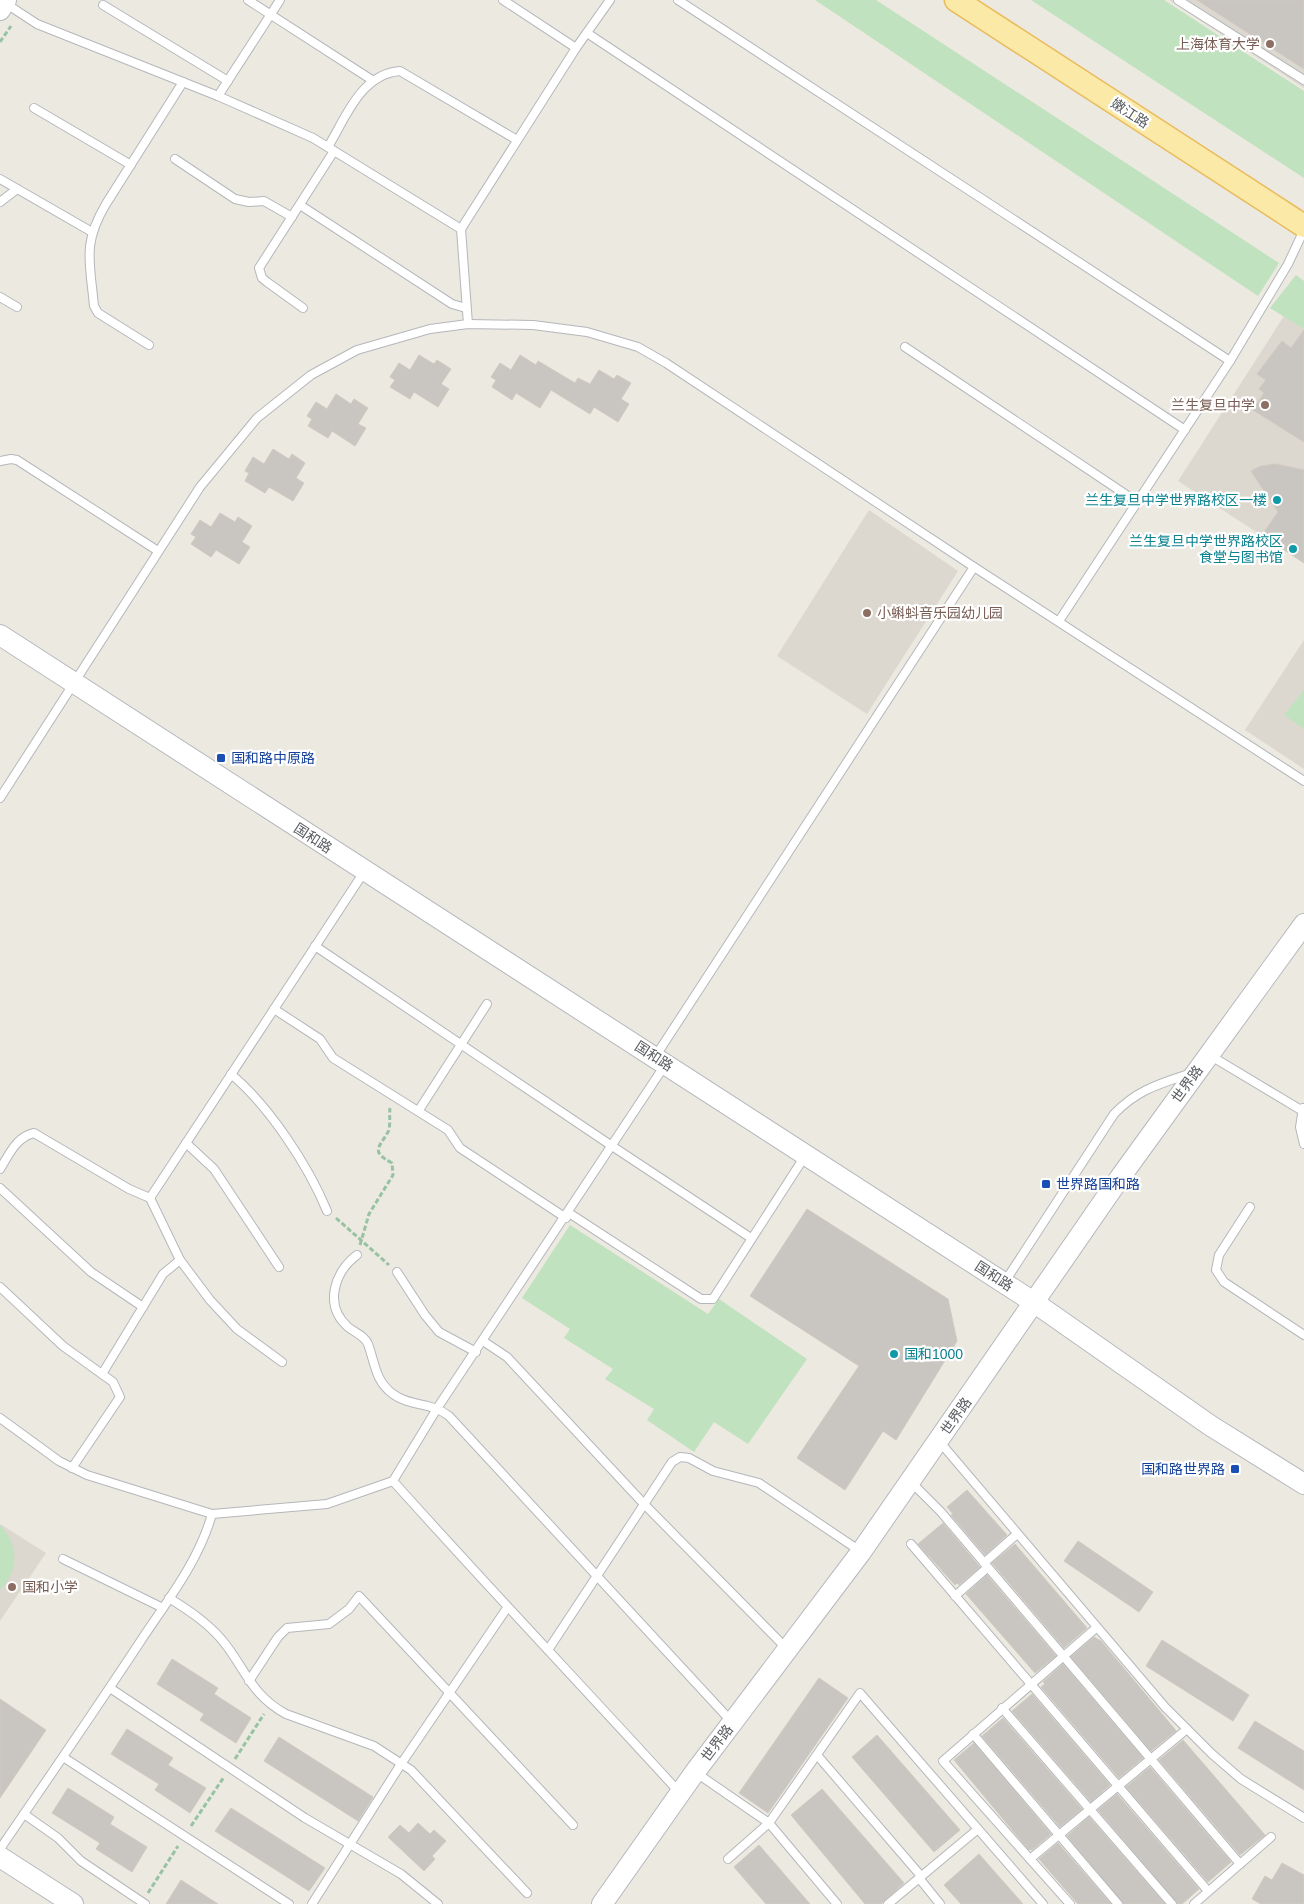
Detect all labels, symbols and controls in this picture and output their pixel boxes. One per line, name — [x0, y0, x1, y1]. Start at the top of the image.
place label: 上海体育大学 — [1176, 36, 1260, 52]
marker: 上海体育大学 — [1264, 38, 1276, 50]
street label: 嫩江路 — [1108, 95, 1152, 131]
place label: 兰生复旦中学 — [1171, 397, 1255, 413]
marker: 兰生复旦中学 — [1259, 399, 1271, 411]
place label: 兰生复旦中学世界路校区一楼 — [1085, 492, 1267, 508]
marker: 兰生复旦中学世界路校区一楼 — [1271, 494, 1283, 506]
place label: 兰生复旦中学世界路校区 食堂与图书馆 — [1129, 533, 1283, 565]
marker: 兰生复旦中学世界路校区 食堂与图书馆 — [1287, 543, 1299, 555]
place label: 小蝌蚪音乐园幼儿园 — [877, 605, 1003, 621]
marker: 小蝌蚪音乐园幼儿园 — [861, 607, 873, 619]
place label: 国和路中原路 — [231, 750, 315, 766]
marker: 国和路中原路 — [215, 752, 227, 764]
street label: 国和路 — [291, 820, 335, 856]
street label: 国和路 — [632, 1038, 676, 1074]
street label: 世界路 — [1168, 1062, 1206, 1106]
place label: 世界路国和路 — [1056, 1176, 1140, 1192]
marker: 世界路国和路 — [1040, 1178, 1052, 1190]
street label: 国和路 — [972, 1258, 1016, 1294]
place label: 国和1000 — [904, 1346, 963, 1362]
marker: 国和1000 — [888, 1348, 900, 1360]
street label: 世界路 — [937, 1394, 975, 1438]
place label: 国和路世界路 — [1141, 1461, 1225, 1477]
marker: 国和路世界路 — [1229, 1463, 1241, 1475]
place label: 国和小学 — [22, 1579, 78, 1595]
marker: 国和小学 — [6, 1581, 18, 1593]
street label: 世界路 — [698, 1721, 736, 1765]

